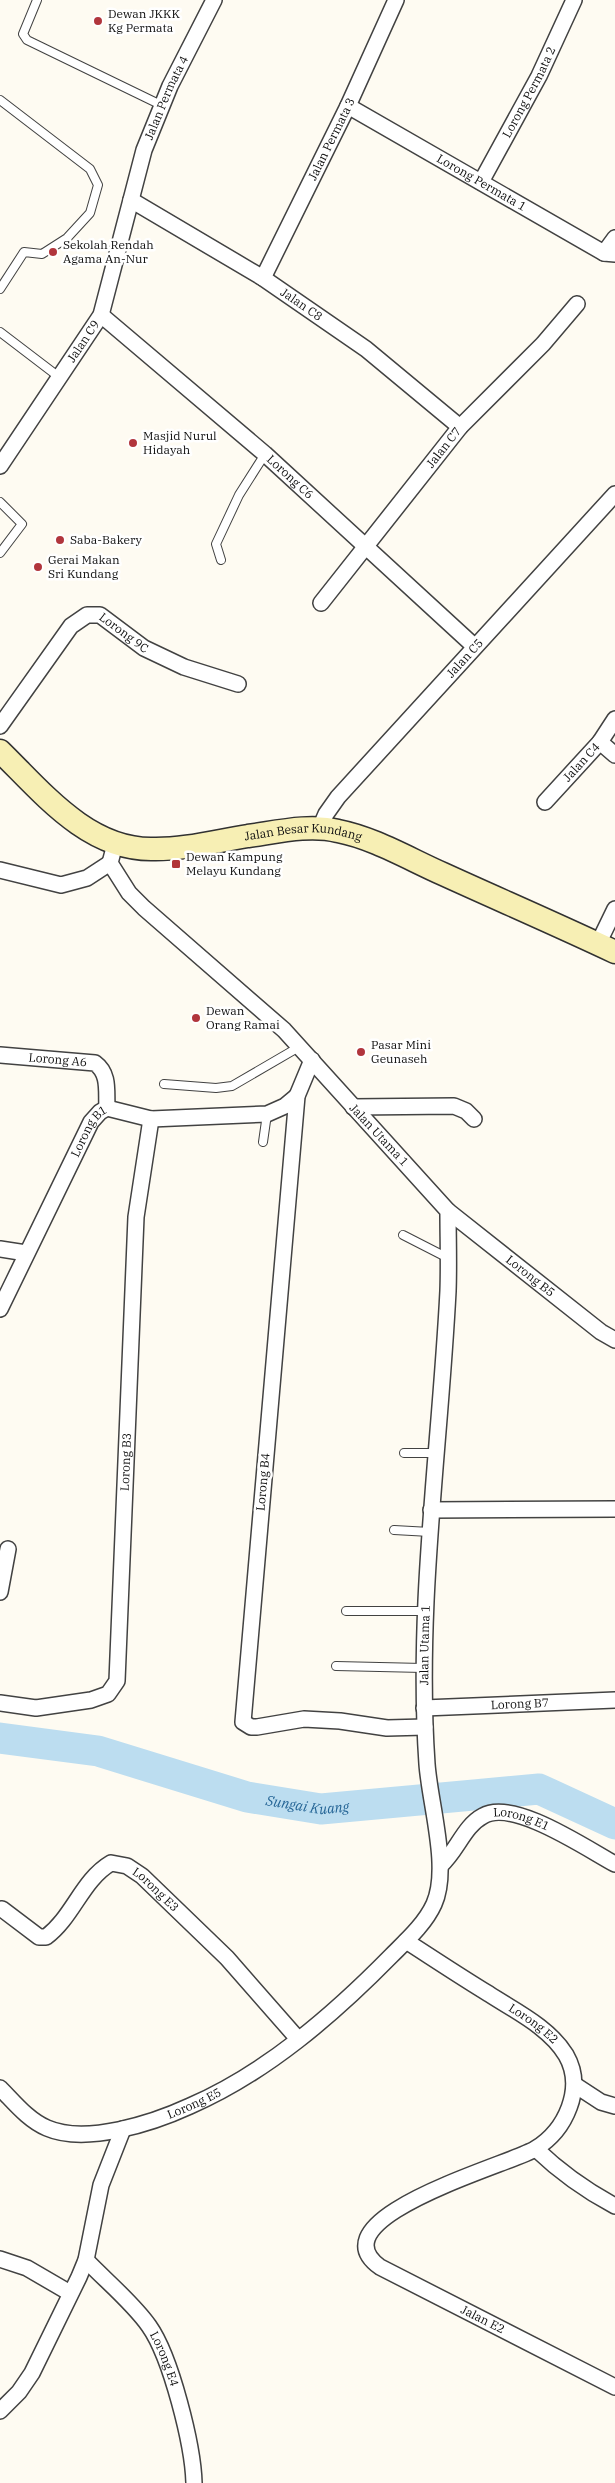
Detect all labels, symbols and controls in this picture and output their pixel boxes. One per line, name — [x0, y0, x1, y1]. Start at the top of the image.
place label: Dewan JKKK Kg Permata — [108, 6, 181, 35]
marker: Dewan JKKK Kg Permata — [92, 15, 104, 27]
street label: Lorong Permata 2 — [499, 44, 559, 140]
street label: Jalan Permata 4 — [141, 53, 191, 142]
street label: Jalan Permata 3 — [304, 95, 358, 183]
street label: Lorong Permata 1 — [434, 151, 529, 214]
place label: Sekolah Rendah Agama An-Nur — [63, 237, 154, 266]
marker: Sekolah Rendah Agama An-Nur — [47, 246, 59, 258]
street label: Jalan C8 — [278, 284, 326, 324]
street label: Jalan C9 — [64, 317, 102, 365]
street label: Jalan C7 — [423, 424, 464, 471]
place label: Masjid Nurul Hidayah — [143, 428, 217, 457]
marker: Masjid Nurul Hidayah — [127, 437, 139, 449]
street label: Lorong C6 — [264, 451, 317, 502]
place label: Saba-Bakery — [70, 532, 143, 547]
marker: Saba-Bakery — [54, 534, 66, 546]
place label: Gerai Makan Sri Kundang — [48, 552, 120, 581]
marker: Gerai Makan Sri Kundang — [32, 561, 44, 573]
street label: Lorong 9C — [97, 609, 151, 656]
street label: Jalan C5 — [443, 635, 486, 681]
street label: Jalan C4 — [559, 739, 603, 784]
street label: Jalan Besar Kundang — [243, 820, 365, 844]
place label: Dewan Kampung Melayu Kundang — [186, 849, 283, 878]
marker: Dewan Kampung Melayu Kundang — [170, 858, 182, 870]
place label: Dewan Orang Ramai — [206, 1003, 280, 1032]
marker: Dewan Orang Ramai — [190, 1012, 202, 1024]
place label: Pasar Mini Geunaseh — [371, 1037, 431, 1066]
marker: Pasar Mini Geunaseh — [355, 1046, 367, 1058]
street label: Lorong A6 — [28, 1049, 88, 1069]
street label: Jalan Utama 1 — [347, 1100, 412, 1169]
street label: Lorong B1 — [67, 1102, 109, 1159]
street label: Lorong B5 — [503, 1252, 558, 1300]
street label: Lorong B3 — [117, 1433, 134, 1491]
street label: Lorong B4 — [252, 1452, 273, 1512]
street label: Jalan Utama 1 — [416, 1605, 433, 1685]
street label: Lorong B7 — [490, 1695, 549, 1712]
water label: Sungai Kuang — [264, 1791, 350, 1818]
street label: Lorong E1 — [493, 1804, 552, 1833]
street label: Lorong E3 — [130, 1864, 182, 1914]
street label: Lorong E2 — [506, 2000, 562, 2047]
street label: Lorong E5 — [165, 2084, 224, 2122]
street label: Jalan E2 — [458, 2302, 508, 2337]
street label: Lorong E4 — [147, 2329, 182, 2388]

